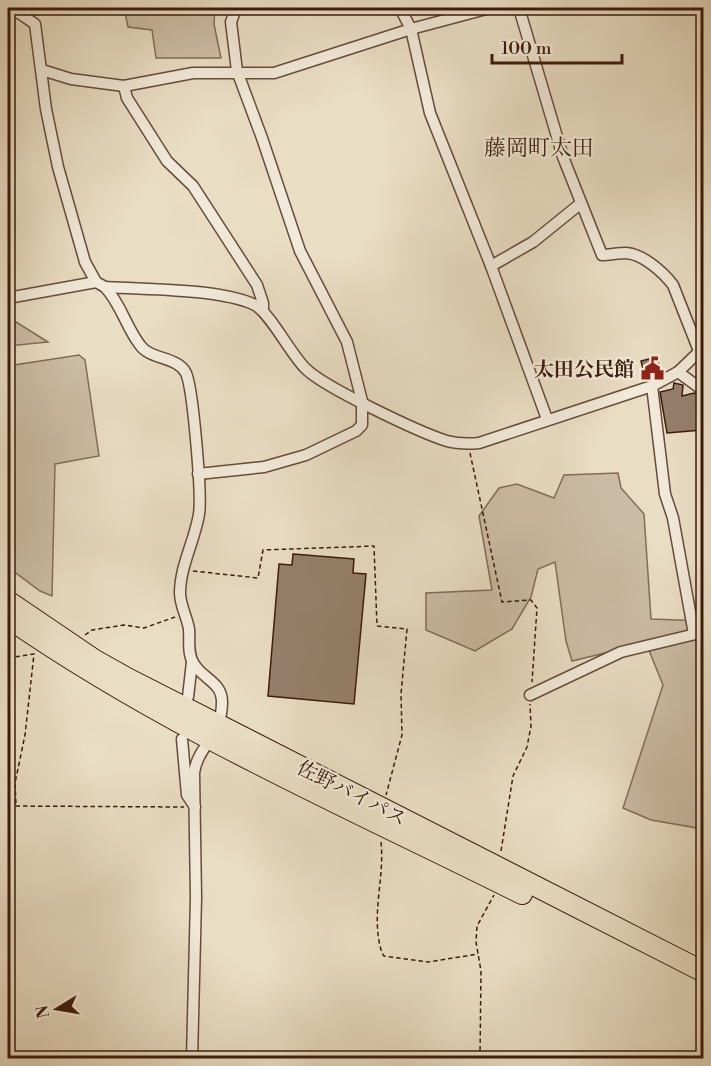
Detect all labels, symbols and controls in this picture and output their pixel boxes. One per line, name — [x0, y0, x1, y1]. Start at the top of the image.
scale bar — [492, 27, 622, 65]
text: 100 m — [501, 37, 552, 60]
district label: 藤岡町太田 — [484, 135, 594, 162]
public building icon: 太田公民館 — [639, 356, 665, 382]
place label: 太田公民館 — [534, 358, 634, 383]
street label: 佐野バイパス — [292, 756, 410, 833]
north arrow — [27, 979, 87, 1039]
text: N — [32, 1003, 54, 1020]

